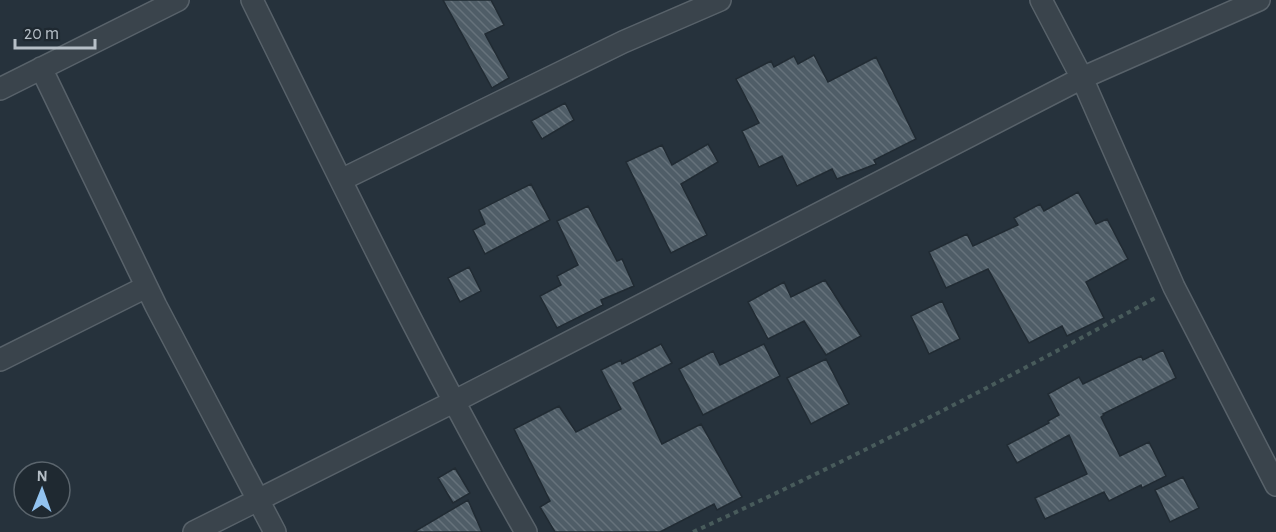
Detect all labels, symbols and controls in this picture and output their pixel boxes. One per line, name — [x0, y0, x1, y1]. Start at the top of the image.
scale bar — [15, 12, 94, 50]
text: 20 m — [24, 25, 59, 43]
north arrow — [12, 460, 72, 520]
text: N — [37, 468, 48, 484]

